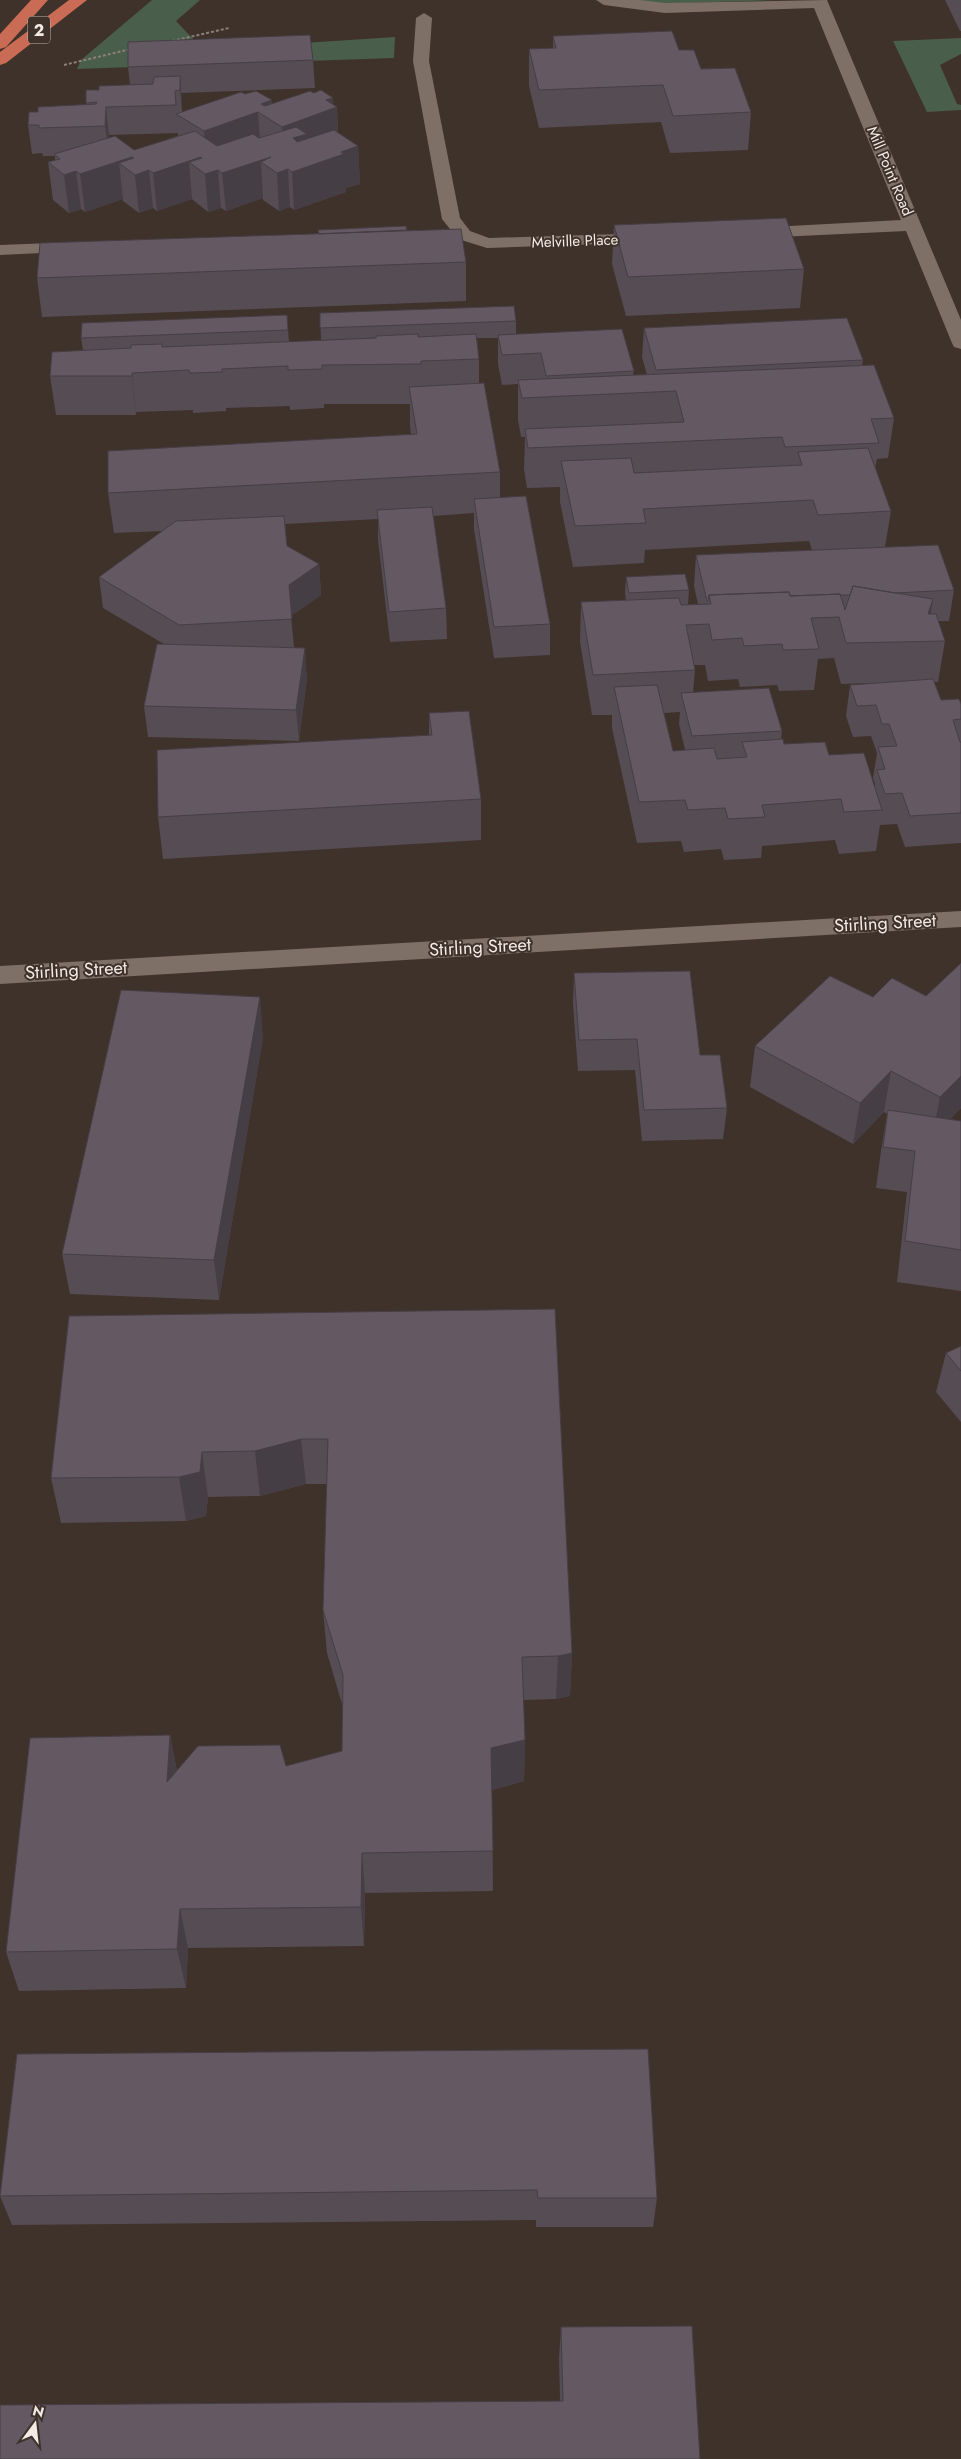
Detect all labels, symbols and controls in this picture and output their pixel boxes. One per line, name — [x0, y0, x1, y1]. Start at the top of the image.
road number: 2 — [28, 16, 50, 44]
street label: Mill Point Road — [861, 123, 919, 219]
street label: Melville Place — [531, 228, 619, 254]
street label: Stirling Street — [833, 907, 937, 939]
street label: Stirling Street — [428, 931, 532, 963]
street label: Stirling Street — [24, 954, 128, 986]
north arrow — [10, 2399, 60, 2449]
text: N — [30, 2400, 46, 2423]

